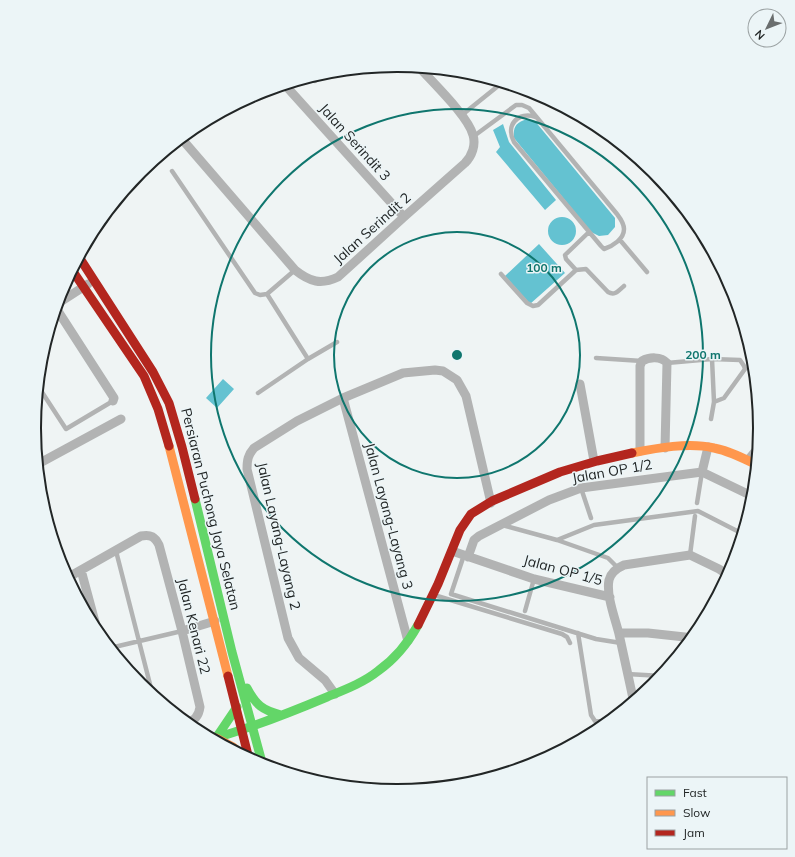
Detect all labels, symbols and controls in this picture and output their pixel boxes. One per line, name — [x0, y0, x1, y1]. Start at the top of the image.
north arrow — [747, 8, 787, 48]
text: N — [752, 27, 768, 43]
street label: Jalan Serindit 3 — [315, 99, 395, 185]
street label: Jalan Serindit 2 — [329, 188, 415, 268]
text: 100 m — [526, 260, 562, 275]
text: 200 m — [685, 347, 721, 362]
centre of rings — [450, 348, 464, 362]
street label: Persiaran Puchong Jaya Selatan — [177, 406, 245, 612]
street label: Jalan Layang-Layang 3 — [361, 441, 417, 591]
street label: Jalan OP 1/2 — [571, 455, 653, 487]
street label: Jalan Layang-Layang 2 — [253, 460, 305, 612]
street label: Jalan OP 1/5 — [522, 551, 604, 589]
street label: Jalan Kenari 22 — [173, 576, 215, 676]
legend — [647, 777, 787, 849]
text: Fast — [683, 785, 707, 800]
text: Slow — [683, 805, 711, 820]
text: Jam — [683, 825, 705, 840]

